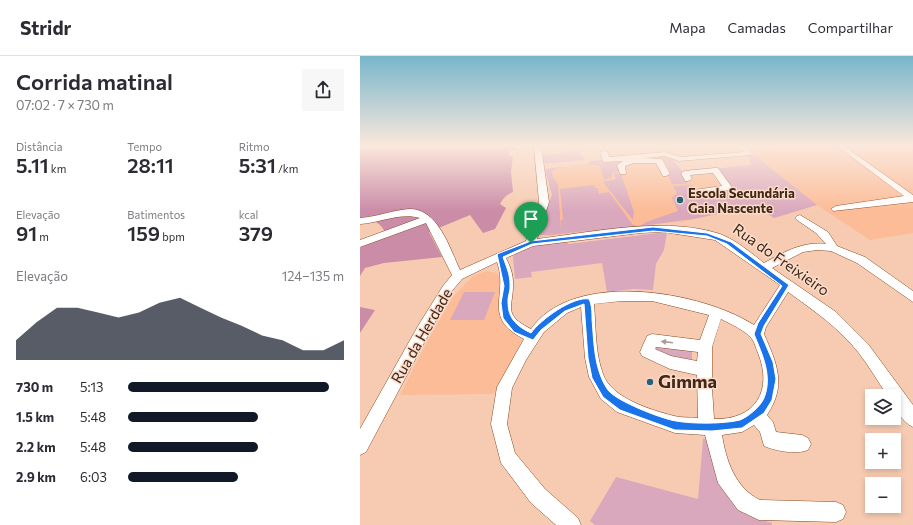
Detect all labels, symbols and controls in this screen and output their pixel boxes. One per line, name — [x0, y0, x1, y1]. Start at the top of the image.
text: Stridr — [20, 16, 71, 39]
text: Mapa — [669, 19, 706, 36]
text: Camadas — [728, 19, 786, 36]
text: Compartilhar — [808, 19, 893, 36]
text: Corrida matinal — [16, 68, 173, 95]
button: share — [302, 69, 344, 111]
text: 07:02 · 7 × 730 m — [16, 97, 114, 113]
text: Distância — [16, 140, 62, 153]
text: Tempo — [127, 140, 162, 153]
text: Ritmo — [239, 140, 270, 153]
text: 5.11 — [16, 153, 49, 177]
text: 28:11 — [127, 153, 174, 177]
text: 5:31 — [239, 153, 276, 177]
text: km — [49, 162, 66, 175]
text: /km — [276, 162, 298, 175]
place label: Escola Secundária Gaia Nascente — [688, 185, 795, 216]
marker: Escola Secundária Gaia Nascente — [675, 195, 685, 205]
pin — [514, 202, 548, 243]
text: Elevação — [16, 208, 60, 221]
text: Batimentos — [127, 208, 185, 221]
text: kcal — [239, 208, 258, 221]
icon: arrive — [520, 208, 542, 230]
street label: Rua do Freixieiro — [730, 219, 833, 299]
text: 91 — [16, 221, 37, 245]
text: 159 — [127, 221, 160, 245]
text: 379 — [239, 221, 273, 245]
text: m — [37, 230, 49, 243]
text: bpm — [160, 230, 185, 243]
text: Elevação — [16, 268, 68, 284]
text: 124–135 m — [282, 268, 344, 284]
street label: Rua da Herdade — [387, 285, 456, 386]
one-way arrow — [661, 339, 673, 345]
place label: Gimma — [658, 370, 717, 392]
marker: Gimma — [645, 377, 655, 387]
text: 730 m — [16, 379, 53, 395]
text: 5:13 — [80, 379, 104, 395]
map controls — [865, 389, 901, 513]
button: layers — [865, 389, 901, 425]
text: 1.5 km — [16, 409, 54, 425]
text: 5:48 — [80, 409, 106, 425]
button: + — [865, 433, 901, 469]
text: 2.2 km — [16, 439, 56, 455]
text: 5:48 — [80, 439, 106, 455]
text: 2.9 km — [16, 469, 56, 485]
text: 6:03 — [80, 469, 107, 485]
button: − — [865, 477, 901, 513]

